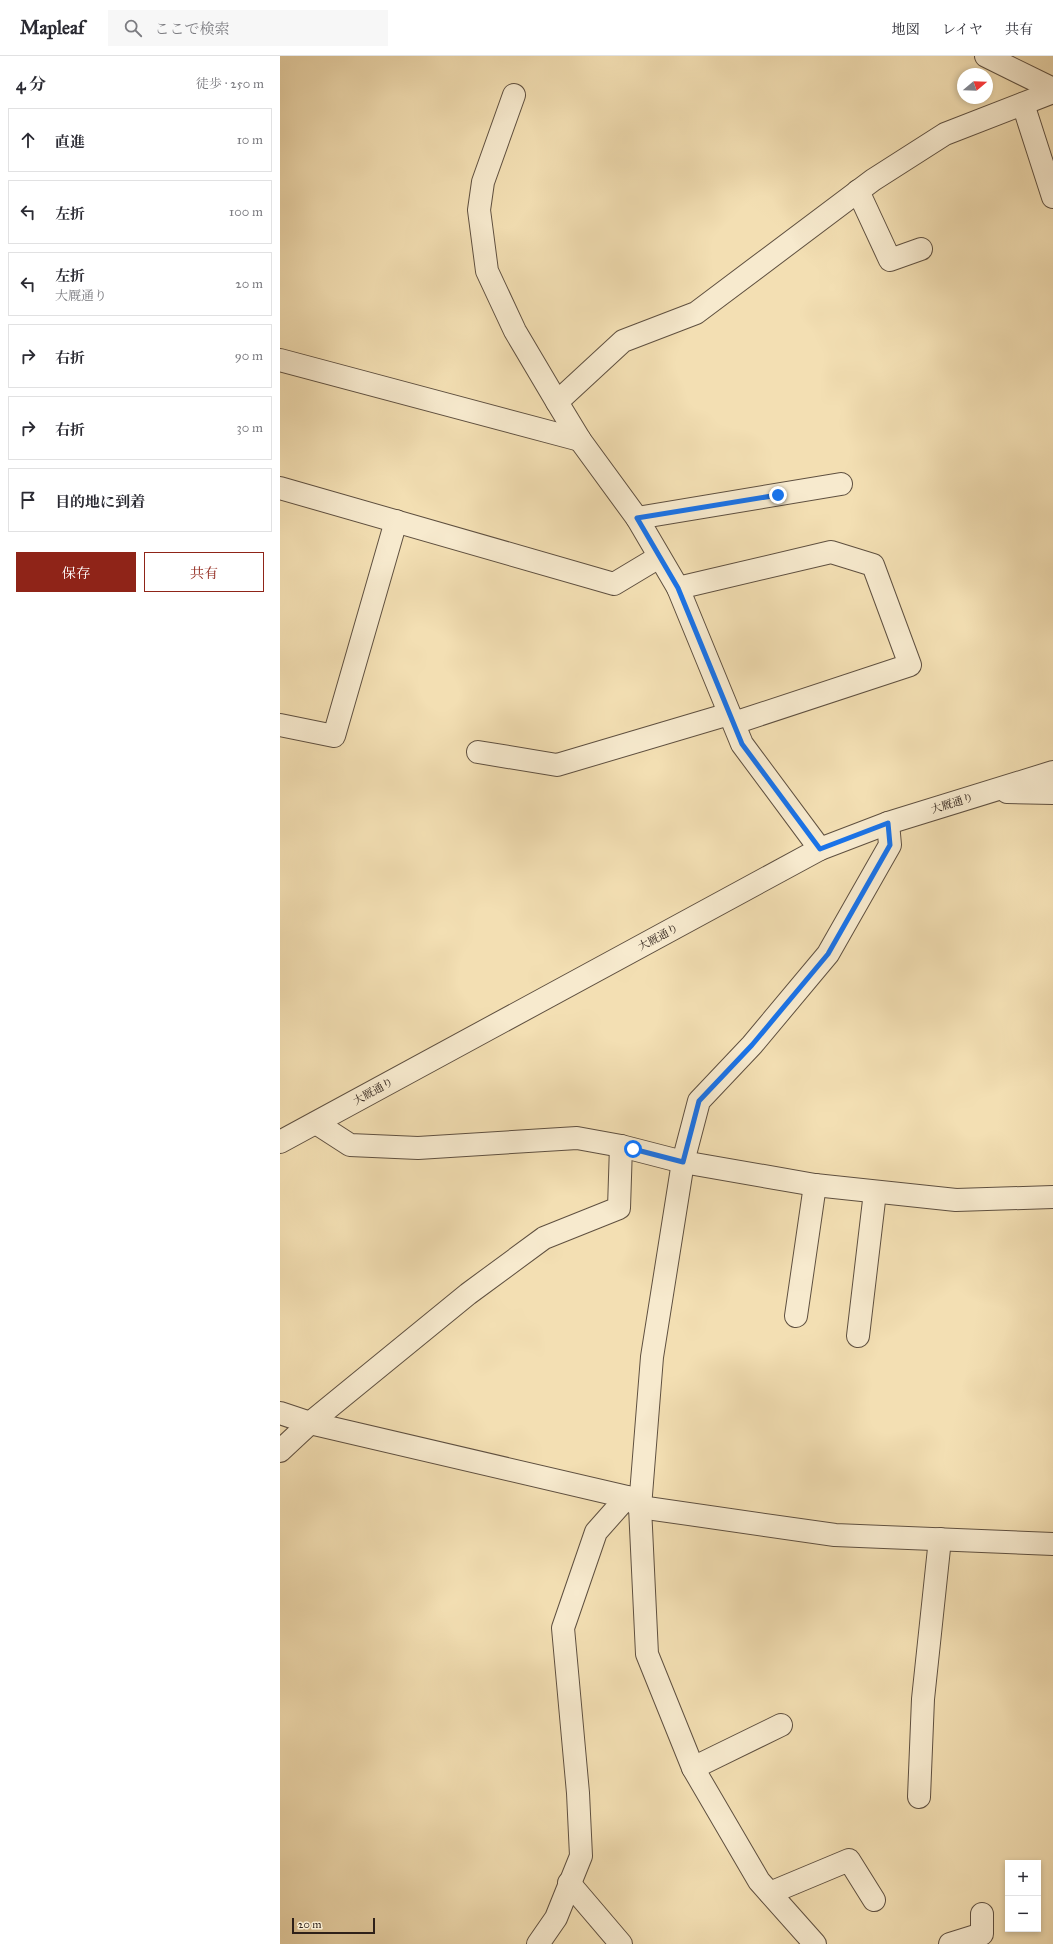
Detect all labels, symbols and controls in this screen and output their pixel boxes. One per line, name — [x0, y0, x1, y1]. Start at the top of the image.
search box — [108, 10, 388, 46]
text: Mapleaf — [20, 16, 84, 39]
icon: search — [122, 17, 144, 39]
text: ここで検索 — [154, 20, 229, 38]
text: 地図 — [892, 21, 920, 38]
text: レイヤ — [942, 21, 983, 38]
text: 共有 — [1005, 21, 1033, 38]
north arrow — [957, 68, 993, 104]
text: 4 分 — [16, 74, 46, 95]
text: 徒歩 · 250 m — [196, 76, 264, 92]
icon: ahead — [17, 129, 39, 151]
text: 10 m — [237, 132, 263, 148]
text: 直進 — [55, 133, 85, 151]
icon: left — [17, 201, 39, 223]
text: 100 m — [229, 204, 263, 220]
text: 左折 — [55, 205, 85, 223]
text: 左折 — [55, 267, 85, 285]
icon: left — [17, 273, 39, 295]
text: 20 m — [235, 276, 263, 292]
text: 大厩通り — [55, 288, 107, 304]
icon: right — [17, 345, 39, 367]
text: 90 m — [235, 348, 263, 364]
text: 右折 — [55, 349, 85, 367]
icon: right — [17, 417, 39, 439]
text: 30 m — [237, 420, 263, 436]
text: 右折 — [55, 421, 85, 439]
route end — [769, 486, 787, 504]
icon: arrive — [17, 489, 39, 511]
text: 目的地に到着 — [55, 493, 145, 511]
button: 保存 — [16, 552, 136, 592]
button: 共有 — [144, 552, 264, 592]
street label: 大厩通り — [929, 791, 975, 816]
street label: 大厩通り — [636, 921, 681, 954]
street label: 大厩通り — [351, 1075, 396, 1108]
route start — [624, 1140, 642, 1158]
map controls — [1005, 1860, 1041, 1932]
button: + — [1005, 1860, 1041, 1896]
button: − — [1005, 1896, 1041, 1932]
scale bar — [292, 1916, 375, 1935]
text: 20 m — [298, 1918, 321, 1931]

